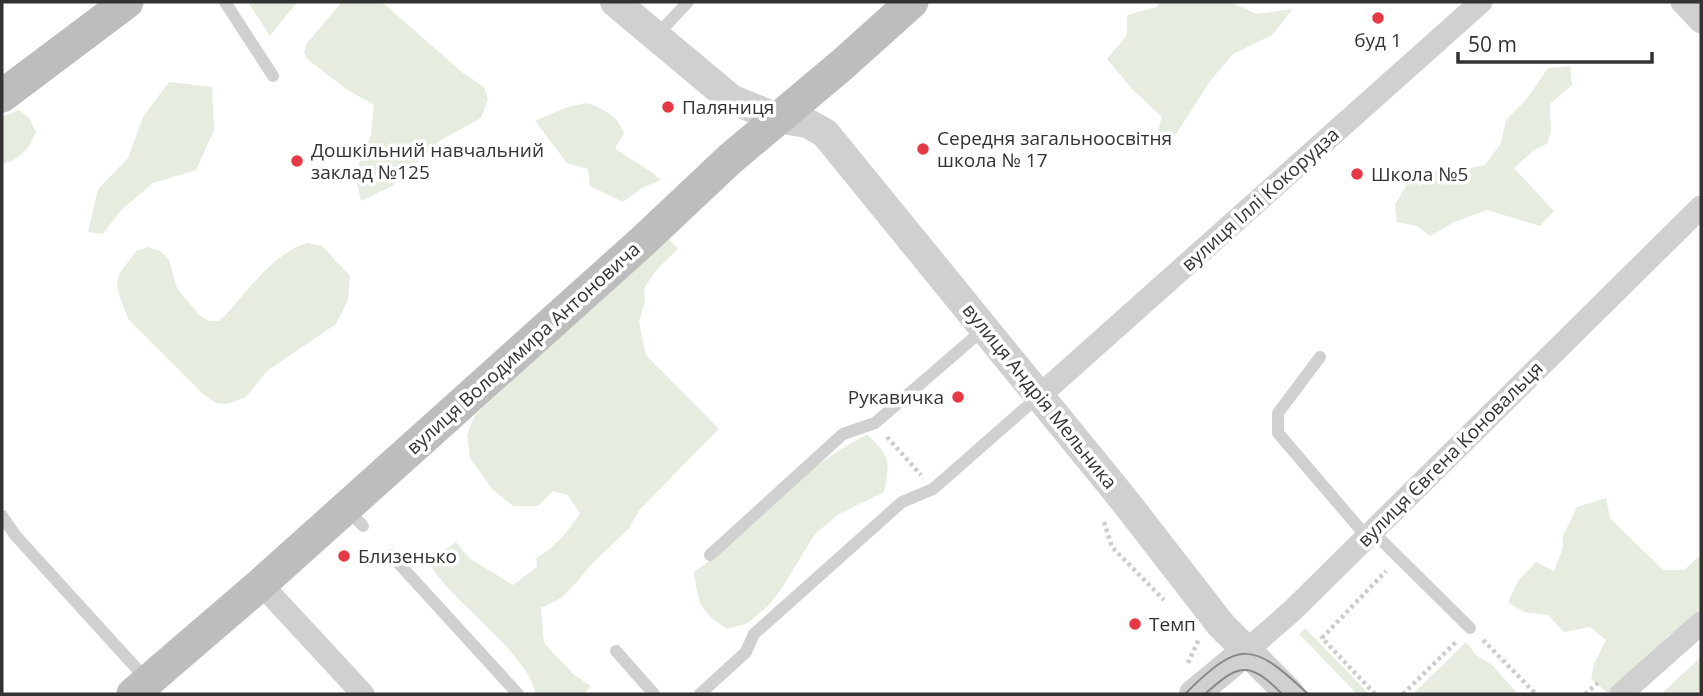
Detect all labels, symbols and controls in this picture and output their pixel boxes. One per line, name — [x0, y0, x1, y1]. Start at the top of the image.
marker: буд 1 — [1370, 10, 1386, 26]
scale bar — [1458, 21, 1652, 65]
place label: буд 1 — [1354, 27, 1402, 53]
text: 50 m — [1468, 30, 1517, 58]
place label: Паляниця — [682, 94, 774, 120]
marker: Паляниця — [660, 99, 676, 115]
street label: вулиця Іллі Кокорудза — [1176, 121, 1344, 277]
place label: Середня загальноосвітня школа № 17 — [937, 125, 1172, 173]
place label: Дошкільний навчальний заклад №125 — [311, 137, 544, 185]
marker: Середня загальноосвітня школа № 17 — [915, 141, 931, 157]
marker: Дошкільний навчальний заклад №125 — [289, 153, 305, 169]
place label: Школа №5 — [1371, 161, 1468, 187]
marker: Школа №5 — [1349, 166, 1365, 182]
street label: вулиця Володимира Антоновича — [401, 236, 645, 460]
street label: вулиця Андрія Мельника — [957, 298, 1123, 494]
street label: вулиця Євгена Коновальця — [1351, 355, 1549, 553]
place label: Рукавичка — [848, 384, 944, 410]
marker: Рукавичка — [950, 389, 966, 405]
place label: Близенько — [358, 543, 457, 569]
marker: Близенько — [336, 548, 352, 564]
place label: Темп — [1149, 611, 1196, 637]
marker: Темп — [1127, 616, 1143, 632]

